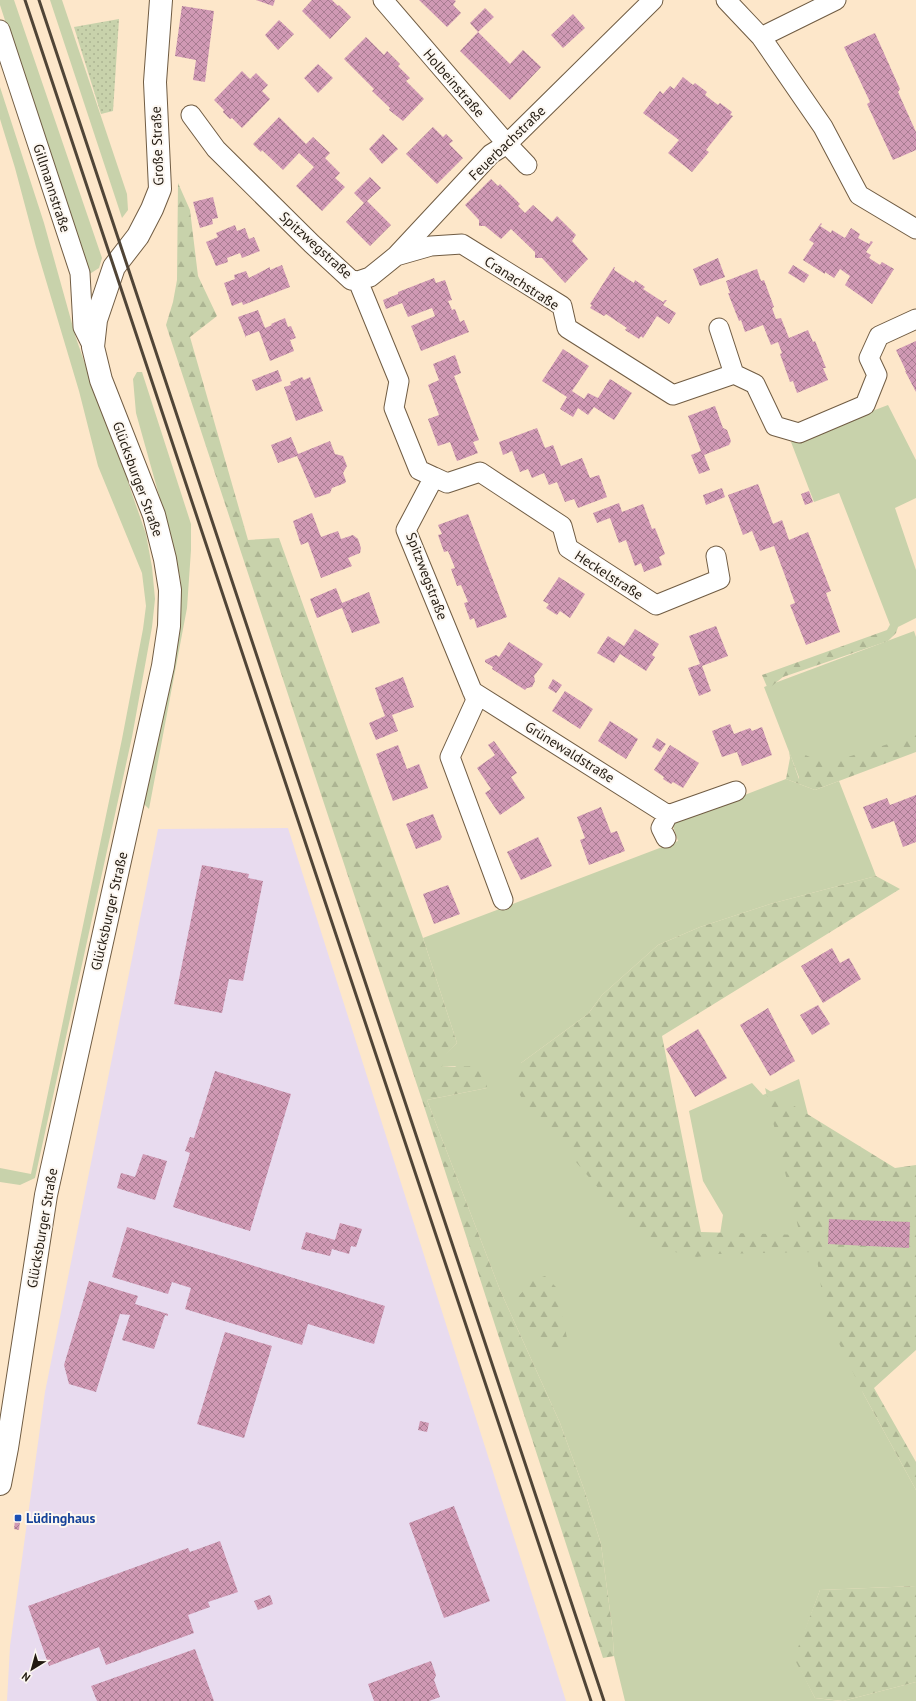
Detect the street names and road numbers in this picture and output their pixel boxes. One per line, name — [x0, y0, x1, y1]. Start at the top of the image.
street label: Holbeinstraße — [419, 45, 489, 121]
street label: Feuerbachstraße — [465, 102, 549, 184]
street label: Große Straße — [147, 106, 167, 186]
street label: Gillmannstraße — [29, 142, 75, 234]
street label: Spitzwegstraße — [276, 207, 356, 283]
street label: Cranachstraße — [481, 252, 563, 314]
street label: Glücksburger Straße — [109, 419, 167, 539]
street label: Spitzwegstraße — [402, 530, 452, 622]
street label: Heckelstraße — [571, 546, 647, 604]
street label: Grünewaldstraße — [522, 717, 618, 787]
street label: Glücksburger Straße — [87, 850, 131, 972]
street label: Glücksburger Straße — [23, 1167, 61, 1289]

